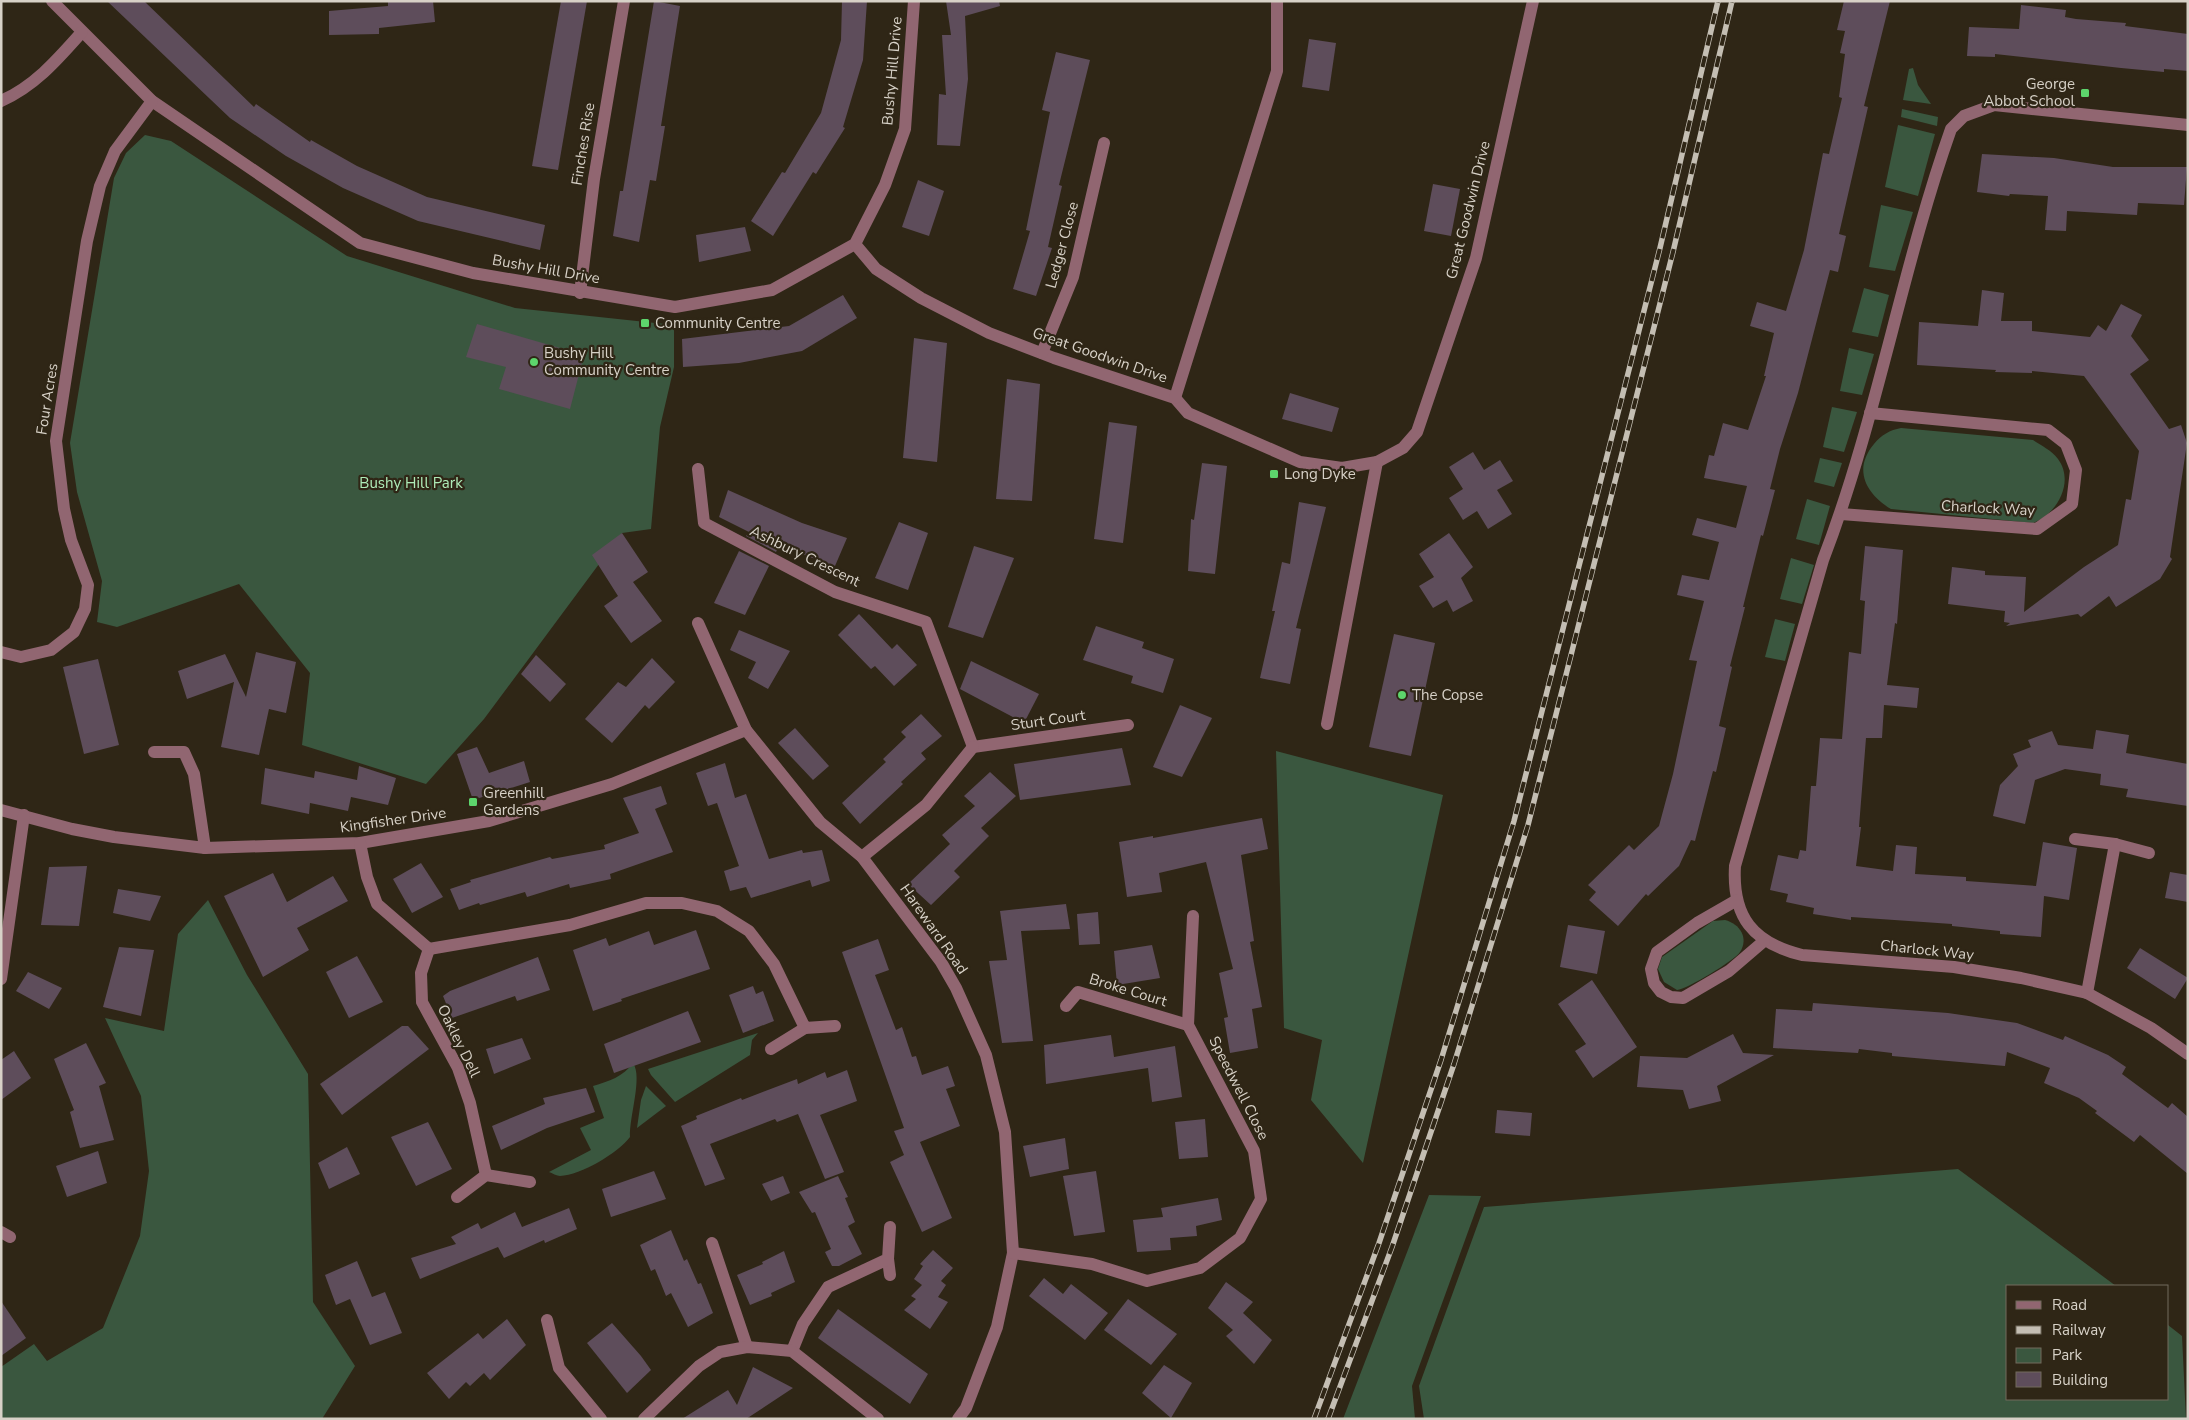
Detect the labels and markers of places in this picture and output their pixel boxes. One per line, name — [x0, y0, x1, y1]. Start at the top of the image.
place label: George Abbot School — [1983, 74, 2076, 111]
marker: George Abbot School — [2079, 87, 2091, 99]
place label: Community Centre — [655, 313, 781, 333]
marker: Community Centre — [639, 317, 651, 329]
place label: Bushy Hill Community Centre — [544, 343, 670, 380]
marker: Bushy Hill Community Centre — [528, 356, 540, 368]
place label: Long Dyke — [1284, 464, 1356, 484]
marker: Long Dyke — [1268, 468, 1280, 480]
place label: The Copse — [1412, 685, 1483, 705]
marker: The Copse — [1396, 689, 1408, 701]
place label: Greenhill Gardens — [483, 783, 545, 820]
marker: Greenhill Gardens — [467, 796, 479, 808]

